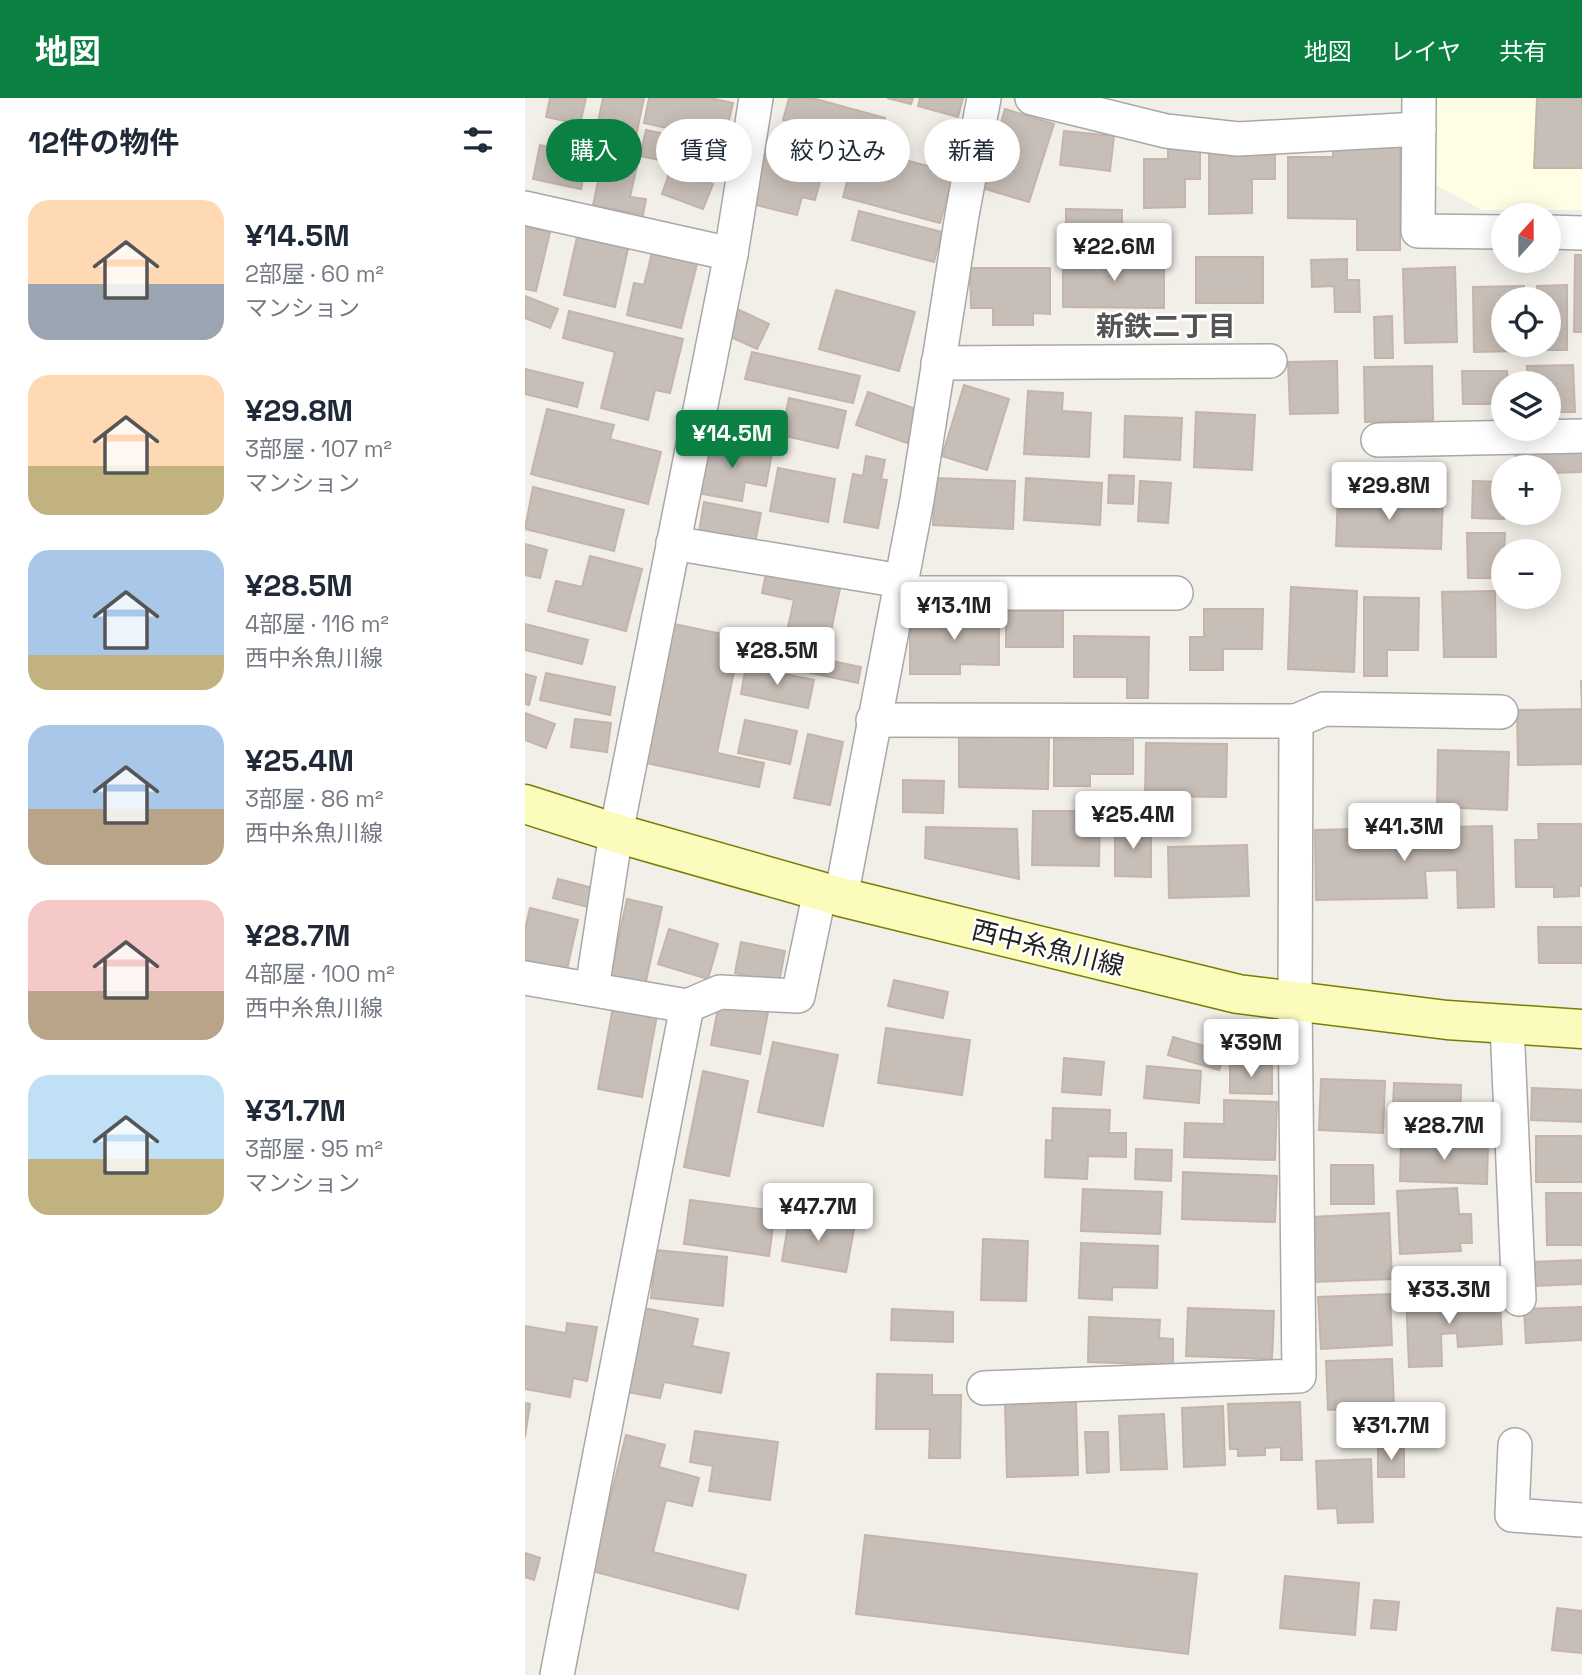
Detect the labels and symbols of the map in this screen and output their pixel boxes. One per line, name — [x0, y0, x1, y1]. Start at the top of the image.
north arrow — [1491, 203, 1561, 273]
pin: ¥22.6M — [1057, 223, 1171, 283]
district label: 新鉄二丁目 — [1096, 308, 1236, 344]
pin: ¥14.5M — [675, 410, 789, 470]
pin: ¥29.8M — [1332, 462, 1446, 522]
pin: ¥13.1M — [897, 582, 1011, 642]
pin: ¥28.5M — [720, 628, 834, 687]
pin: ¥25.4M — [1076, 792, 1190, 851]
pin: ¥41.3M — [1347, 804, 1461, 863]
street label: 西中糸魚川線 — [968, 913, 1128, 983]
pin: ¥39M — [1210, 1020, 1292, 1079]
pin: ¥28.7M — [1387, 1102, 1501, 1162]
pin: ¥47.7M — [761, 1184, 875, 1243]
pin: ¥33.3M — [1392, 1266, 1506, 1326]
pin: ¥31.7M — [1334, 1402, 1448, 1462]

